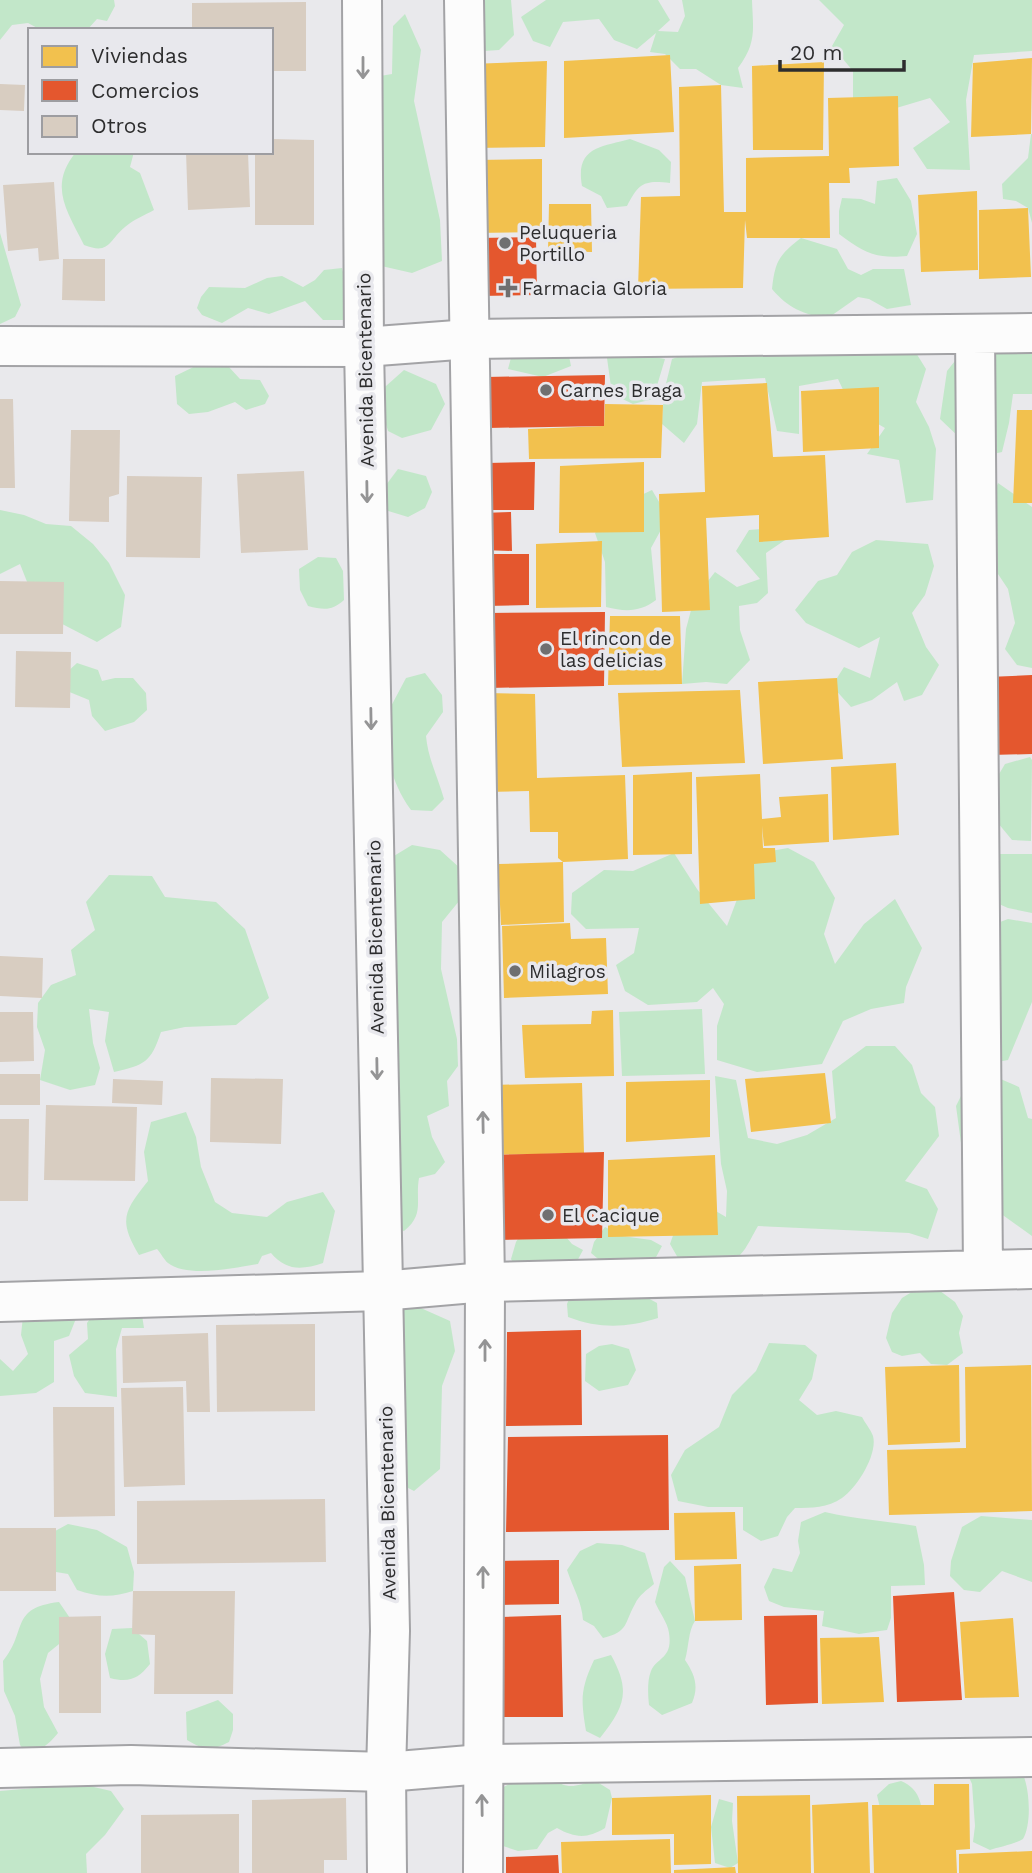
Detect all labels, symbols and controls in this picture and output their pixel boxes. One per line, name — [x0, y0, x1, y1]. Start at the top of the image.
legend — [28, 28, 273, 154]
scale bar — [780, 28, 904, 72]
text: 20 m — [790, 40, 842, 65]
text: Viviendas — [91, 43, 188, 68]
one-way arrow — [356, 56, 370, 79]
text: Comercios — [91, 78, 199, 103]
text: Otros — [91, 113, 147, 138]
place label: Peluqueria Portillo — [519, 221, 617, 266]
marker: Peluqueria Portillo — [497, 235, 513, 251]
street label: Avenida Bicentenario — [352, 272, 379, 467]
place label: Farmacia Gloria — [522, 277, 667, 300]
marker: Farmacia Gloria — [500, 280, 516, 296]
place label: Carnes Braga — [560, 379, 683, 402]
marker: Carnes Braga — [538, 382, 554, 398]
one-way arrow — [360, 480, 374, 503]
place label: El rincon de las delicias — [560, 627, 671, 672]
marker: El rincon de las delicias — [538, 641, 554, 657]
one-way arrow — [364, 707, 378, 730]
street label: Avenida Bicentenario — [362, 839, 389, 1034]
place label: Milagros — [529, 960, 606, 983]
marker: Milagros — [507, 963, 523, 979]
one-way arrow — [370, 1057, 384, 1080]
one-way arrow — [476, 1111, 489, 1134]
place label: El Cacique — [562, 1204, 660, 1227]
marker: El Cacique — [540, 1207, 556, 1223]
one-way arrow — [478, 1339, 492, 1362]
street label: Avenida Bicentenario — [374, 1405, 401, 1600]
one-way arrow — [476, 1566, 490, 1589]
one-way arrow — [475, 1794, 489, 1817]

